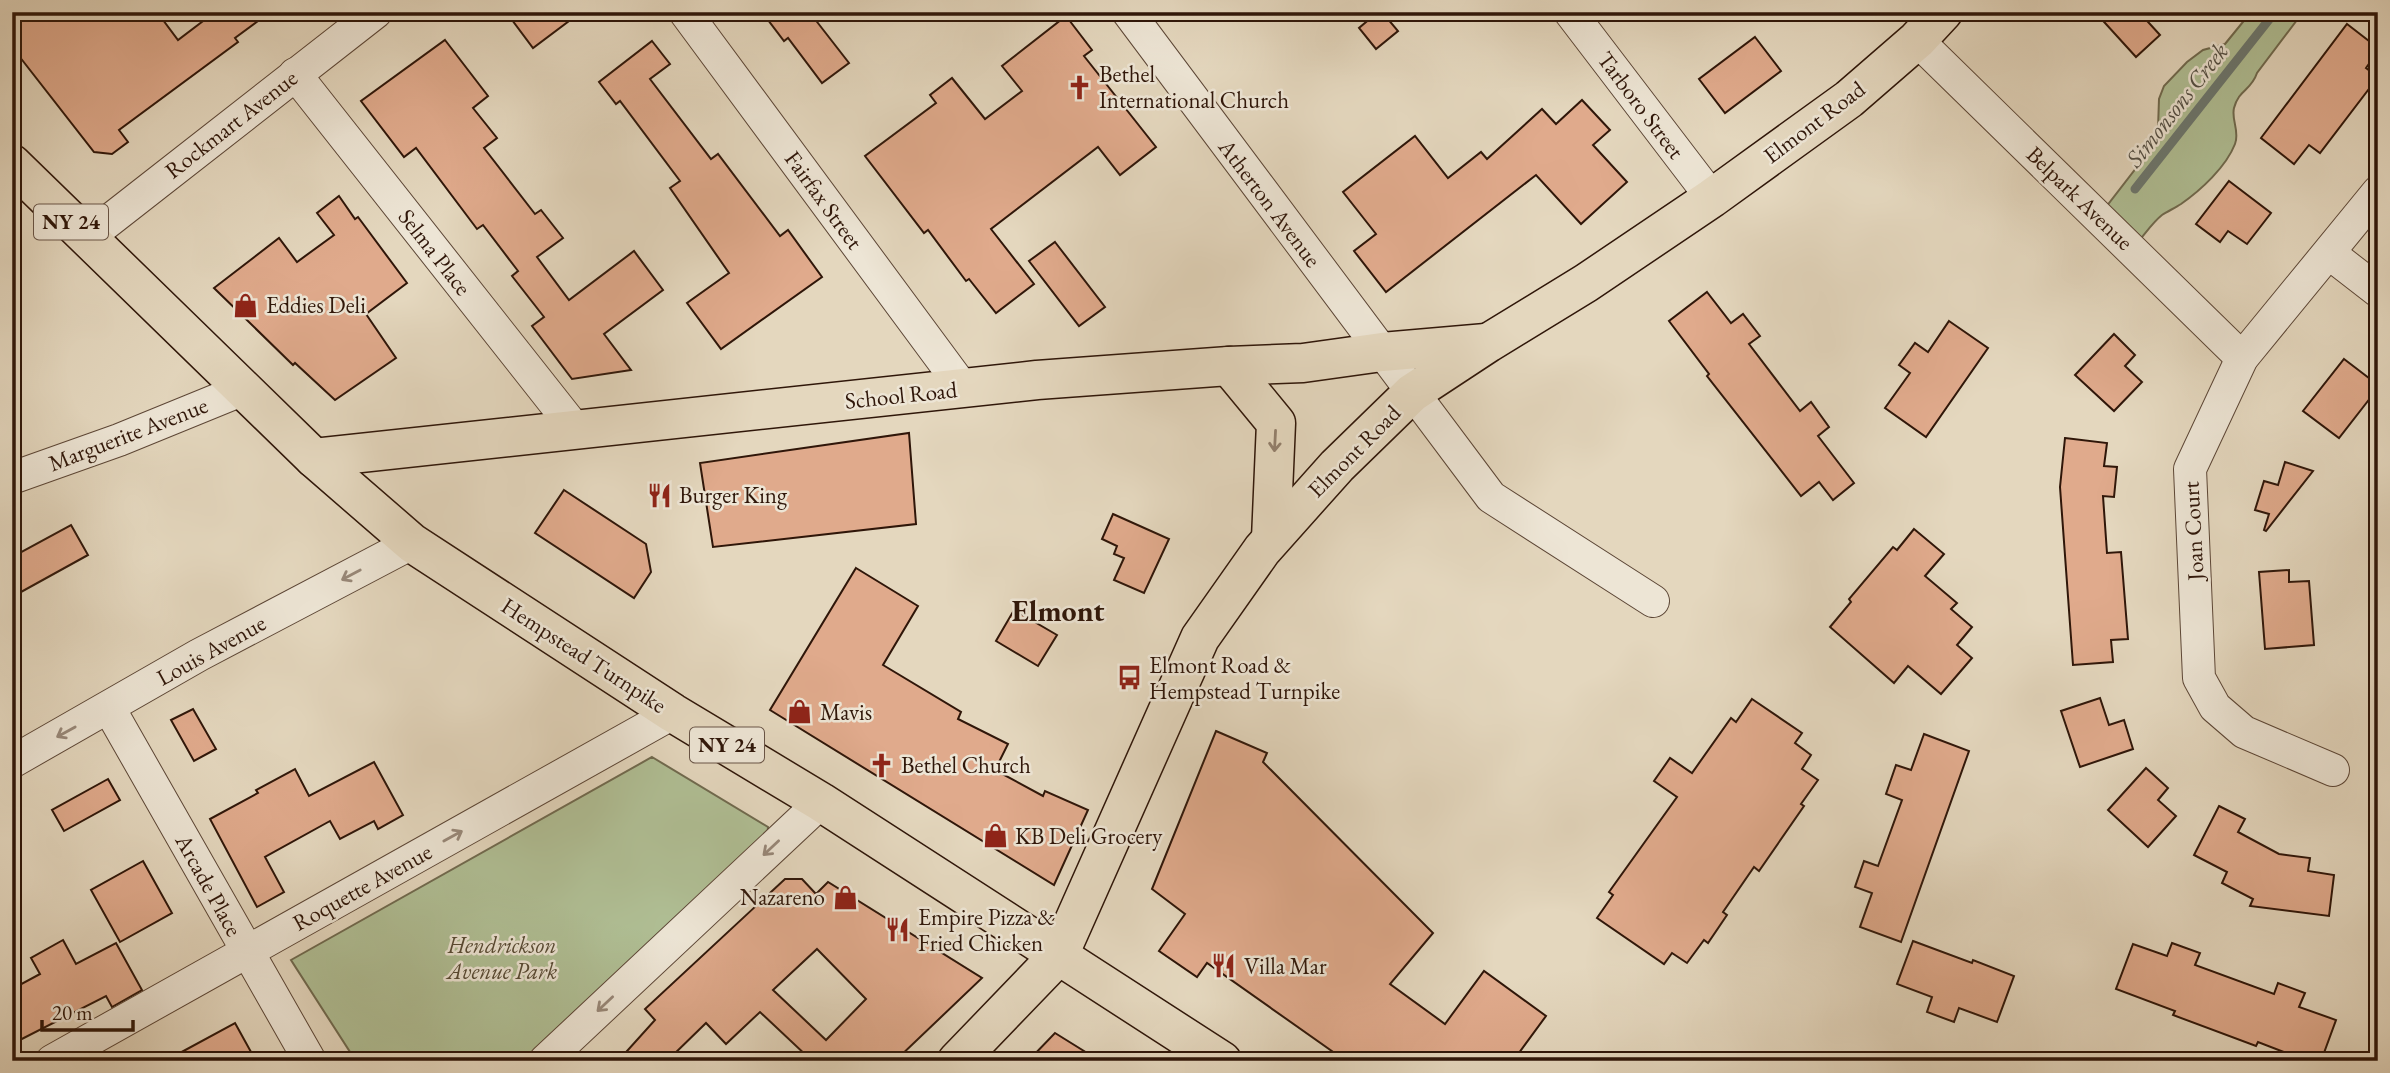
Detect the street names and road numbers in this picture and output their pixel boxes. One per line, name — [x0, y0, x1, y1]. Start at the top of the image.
street label: Tarboro Street — [1591, 45, 1692, 165]
street label: Rockmart Avenue — [159, 63, 303, 185]
street label: Elmont Road — [1757, 74, 1871, 170]
street label: Atherton Avenue — [1211, 132, 1328, 273]
street label: Belpark Avenue — [2020, 139, 2140, 257]
street label: Fairfax Street — [778, 145, 870, 256]
street label: Selma Place — [392, 203, 478, 301]
road number: NY 24 — [34, 204, 108, 240]
street label: School Road — [843, 374, 959, 416]
street label: Marguerite Avenue — [44, 390, 212, 478]
street label: Elmont Road — [1301, 398, 1407, 504]
street label: Joan Court — [2175, 480, 2211, 583]
street label: Hempstead Turnpike — [496, 590, 672, 720]
street label: Louis Avenue — [151, 608, 271, 692]
road number: NY 24 — [690, 728, 764, 762]
street label: Arcade Place — [168, 828, 249, 941]
street label: Roquette Avenue — [287, 836, 437, 938]

